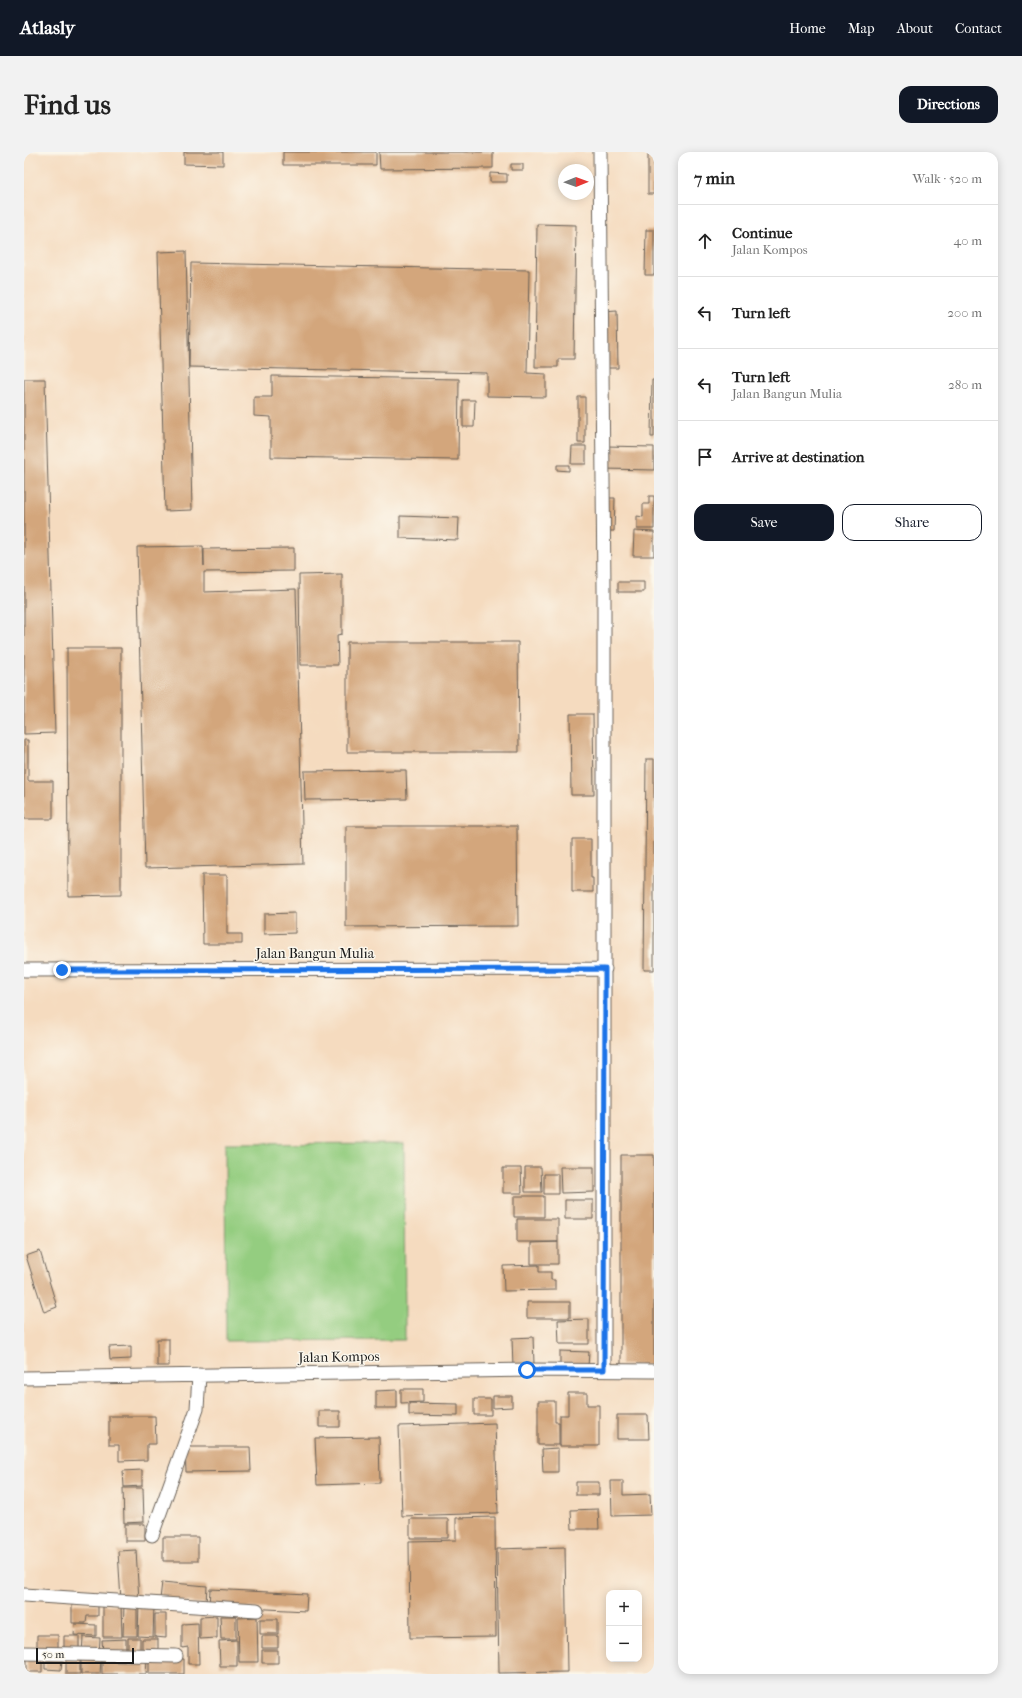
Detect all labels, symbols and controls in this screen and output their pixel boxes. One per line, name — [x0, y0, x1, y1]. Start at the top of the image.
text: Atlasly — [20, 17, 75, 39]
text: Home — [789, 20, 826, 37]
text: Map — [848, 20, 875, 37]
text: About — [897, 20, 933, 37]
text: Contact — [955, 20, 1002, 37]
button: Directions — [899, 86, 998, 123]
text: Find us — [24, 88, 111, 121]
north arrow — [558, 164, 594, 200]
text: 7 min — [694, 168, 735, 188]
text: Walk · 520 m — [913, 171, 982, 186]
text: Continue — [732, 224, 792, 242]
icon: ahead — [694, 230, 716, 252]
text: 40 m — [954, 233, 982, 248]
text: Jalan Kompos — [732, 242, 808, 257]
icon: left — [694, 302, 716, 324]
text: Turn left — [732, 304, 790, 322]
text: 200 m — [947, 305, 982, 320]
text: Turn left — [732, 368, 790, 386]
icon: left — [694, 374, 716, 396]
text: 280 m — [948, 377, 982, 392]
text: Jalan Bangun Mulia — [732, 386, 842, 401]
icon: arrive — [694, 446, 716, 468]
text: Arrive at destination — [732, 448, 864, 466]
button: Save — [694, 504, 834, 541]
button: Share — [842, 504, 982, 541]
street label: Jalan Bangun Mulia — [255, 945, 375, 962]
route end — [53, 961, 71, 979]
street label: Jalan Kompos — [297, 1348, 380, 1366]
route start — [518, 1361, 536, 1379]
map controls — [606, 1590, 642, 1662]
button: + — [606, 1590, 642, 1626]
button: − — [606, 1626, 642, 1662]
scale bar — [36, 1646, 134, 1665]
text: 50 m — [42, 1648, 64, 1661]

